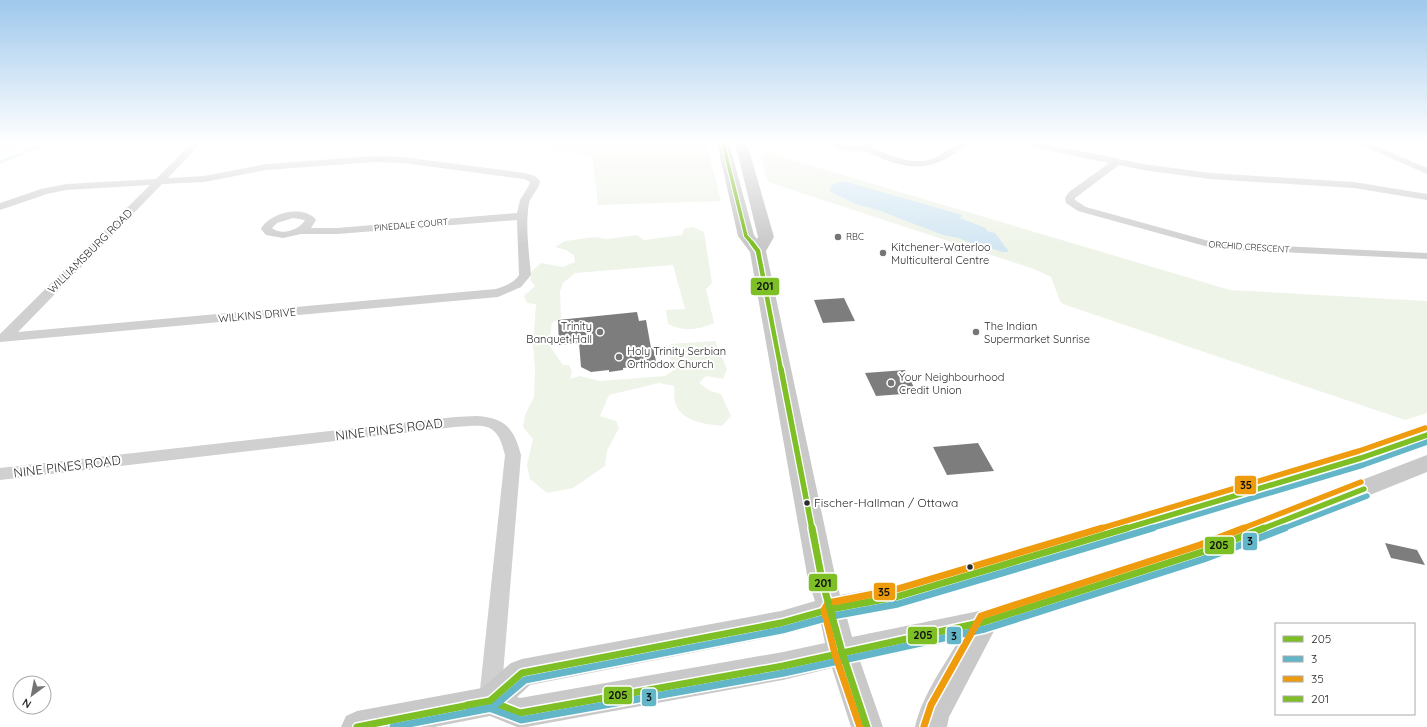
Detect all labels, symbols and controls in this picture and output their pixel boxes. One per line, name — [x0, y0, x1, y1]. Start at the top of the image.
street label: WILLIAMSBURG ROAD — [45, 206, 135, 296]
street label: PINEDALE COURT — [373, 216, 449, 233]
place label: RBC — [846, 231, 864, 242]
marker: RBC — [833, 232, 843, 242]
street label: ORCHID CRESCENT — [1208, 238, 1291, 255]
place label: Kitchener-Waterloo Multiculteral Centre — [891, 240, 991, 267]
marker: Kitchener-Waterloo Multiculteral Centre — [878, 248, 888, 258]
line badge: 201 — [750, 277, 780, 296]
text: 201 — [756, 279, 774, 293]
street label: WILKINS DRIVE — [217, 305, 297, 325]
place label: Trinity Banquet Hall — [526, 319, 592, 346]
place label: The Indian Supermarket Sunrise — [984, 319, 1090, 346]
marker: Trinity Banquet Hall — [595, 327, 605, 337]
marker: The Indian Supermarket Sunrise — [971, 327, 981, 337]
place label: Holy Trinity Serbian Orthodox Church — [627, 344, 726, 371]
marker: Holy Trinity Serbian Orthodox Church — [614, 352, 624, 362]
place label: Your Neighbourhood Credit Union — [899, 370, 1005, 397]
marker: Your Neighbourhood Credit Union — [886, 378, 896, 388]
street label: NINE PINES ROAD — [334, 414, 444, 444]
street label: NINE PINES ROAD — [12, 451, 122, 481]
line badge: 35 — [1234, 475, 1257, 495]
text: 35 — [1240, 478, 1252, 492]
place label: Fischer-Hallman / Ottawa — [814, 495, 958, 510]
marker: Fischer-Hallman / Ottawa — [802, 498, 812, 508]
line badge: 3 — [1242, 532, 1258, 551]
text: 3 — [1247, 534, 1253, 548]
line badge: 205 — [1204, 536, 1235, 555]
text: 205 — [1209, 538, 1229, 552]
unlabelled marker — [965, 562, 975, 572]
line badge: 201 — [808, 573, 838, 592]
text: 201 — [814, 576, 832, 590]
line badge: 35 — [873, 582, 896, 601]
text: 35 — [878, 585, 890, 599]
legend — [1275, 623, 1415, 715]
line badge: 205 — [907, 626, 938, 645]
line badge: 3 — [946, 626, 962, 645]
text: 205 — [913, 628, 933, 642]
text: 3 — [951, 629, 957, 643]
text: 205 — [1311, 631, 1331, 646]
text: 3 — [1311, 651, 1317, 666]
text: 35 — [1311, 671, 1324, 686]
north arrow — [12, 675, 52, 715]
line badge: 205 — [603, 686, 633, 705]
text: 205 — [608, 688, 628, 702]
line badge: 3 — [641, 688, 657, 707]
text: 3 — [646, 690, 652, 704]
text: 201 — [1311, 691, 1329, 706]
text: N — [20, 695, 34, 712]

